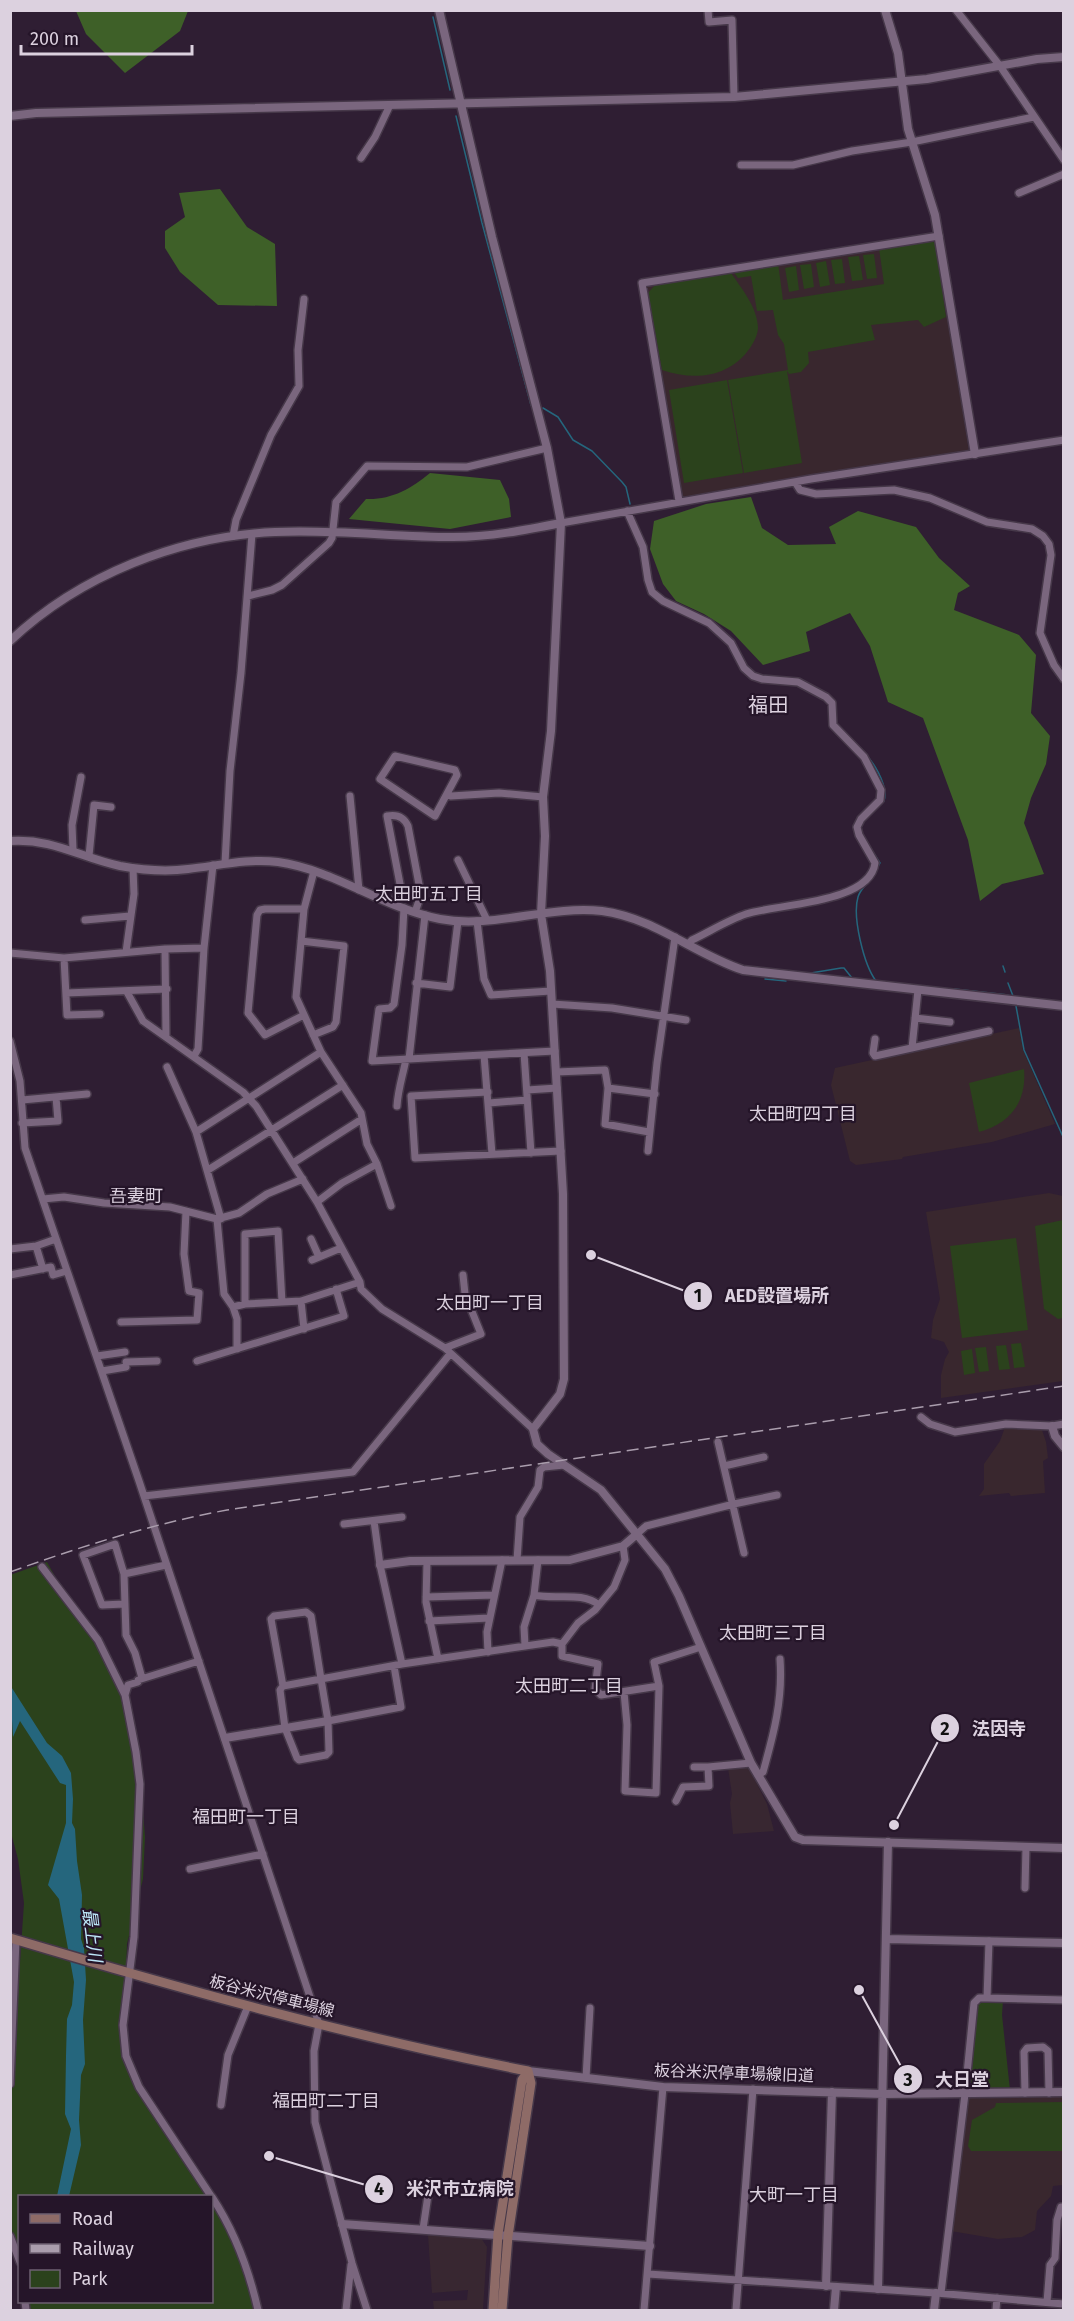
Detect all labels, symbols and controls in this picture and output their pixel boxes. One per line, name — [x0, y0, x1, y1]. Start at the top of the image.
scale bar — [21, 18, 192, 56]
text: 200 m — [30, 28, 79, 50]
district label: 福田 — [748, 693, 788, 717]
district label: 太田町五丁目 — [375, 883, 483, 905]
district label: 太田町四丁目 — [749, 1103, 857, 1125]
district label: 吾妻町 — [109, 1185, 163, 1207]
callout: AED設置場所 — [683, 1278, 841, 1314]
text: 1 — [694, 1285, 702, 1307]
text: AED設置場所 — [724, 1285, 829, 1307]
district label: 太田町一丁目 — [436, 1292, 544, 1314]
district label: 太田町三丁目 — [719, 1622, 827, 1644]
district label: 太田町二丁目 — [515, 1675, 623, 1697]
callout: 法因寺 — [930, 1710, 1038, 1746]
text: 2 — [940, 1718, 950, 1740]
text: 法因寺 — [972, 1718, 1026, 1740]
district label: 福田町一丁目 — [192, 1806, 300, 1828]
water label: 最上川 — [78, 1907, 106, 1965]
street label: 板谷米沢停車場線 — [208, 1971, 336, 2021]
street label: 板谷米沢停車場線旧道 — [654, 2061, 814, 2085]
callout: 大日堂 — [893, 2061, 1001, 2097]
text: 3 — [902, 2069, 913, 2091]
text: 大日堂 — [935, 2069, 989, 2091]
district label: 福田町二丁目 — [272, 2090, 380, 2112]
callout: 米沢市立病院 — [364, 2171, 526, 2207]
text: 4 — [374, 2178, 384, 2200]
text: 米沢市立病院 — [406, 2178, 514, 2200]
district label: 大町一丁目 — [749, 2184, 839, 2206]
legend — [18, 2195, 213, 2303]
text: Road — [72, 2208, 114, 2230]
text: Railway — [72, 2238, 134, 2260]
text: Park — [72, 2268, 108, 2290]

